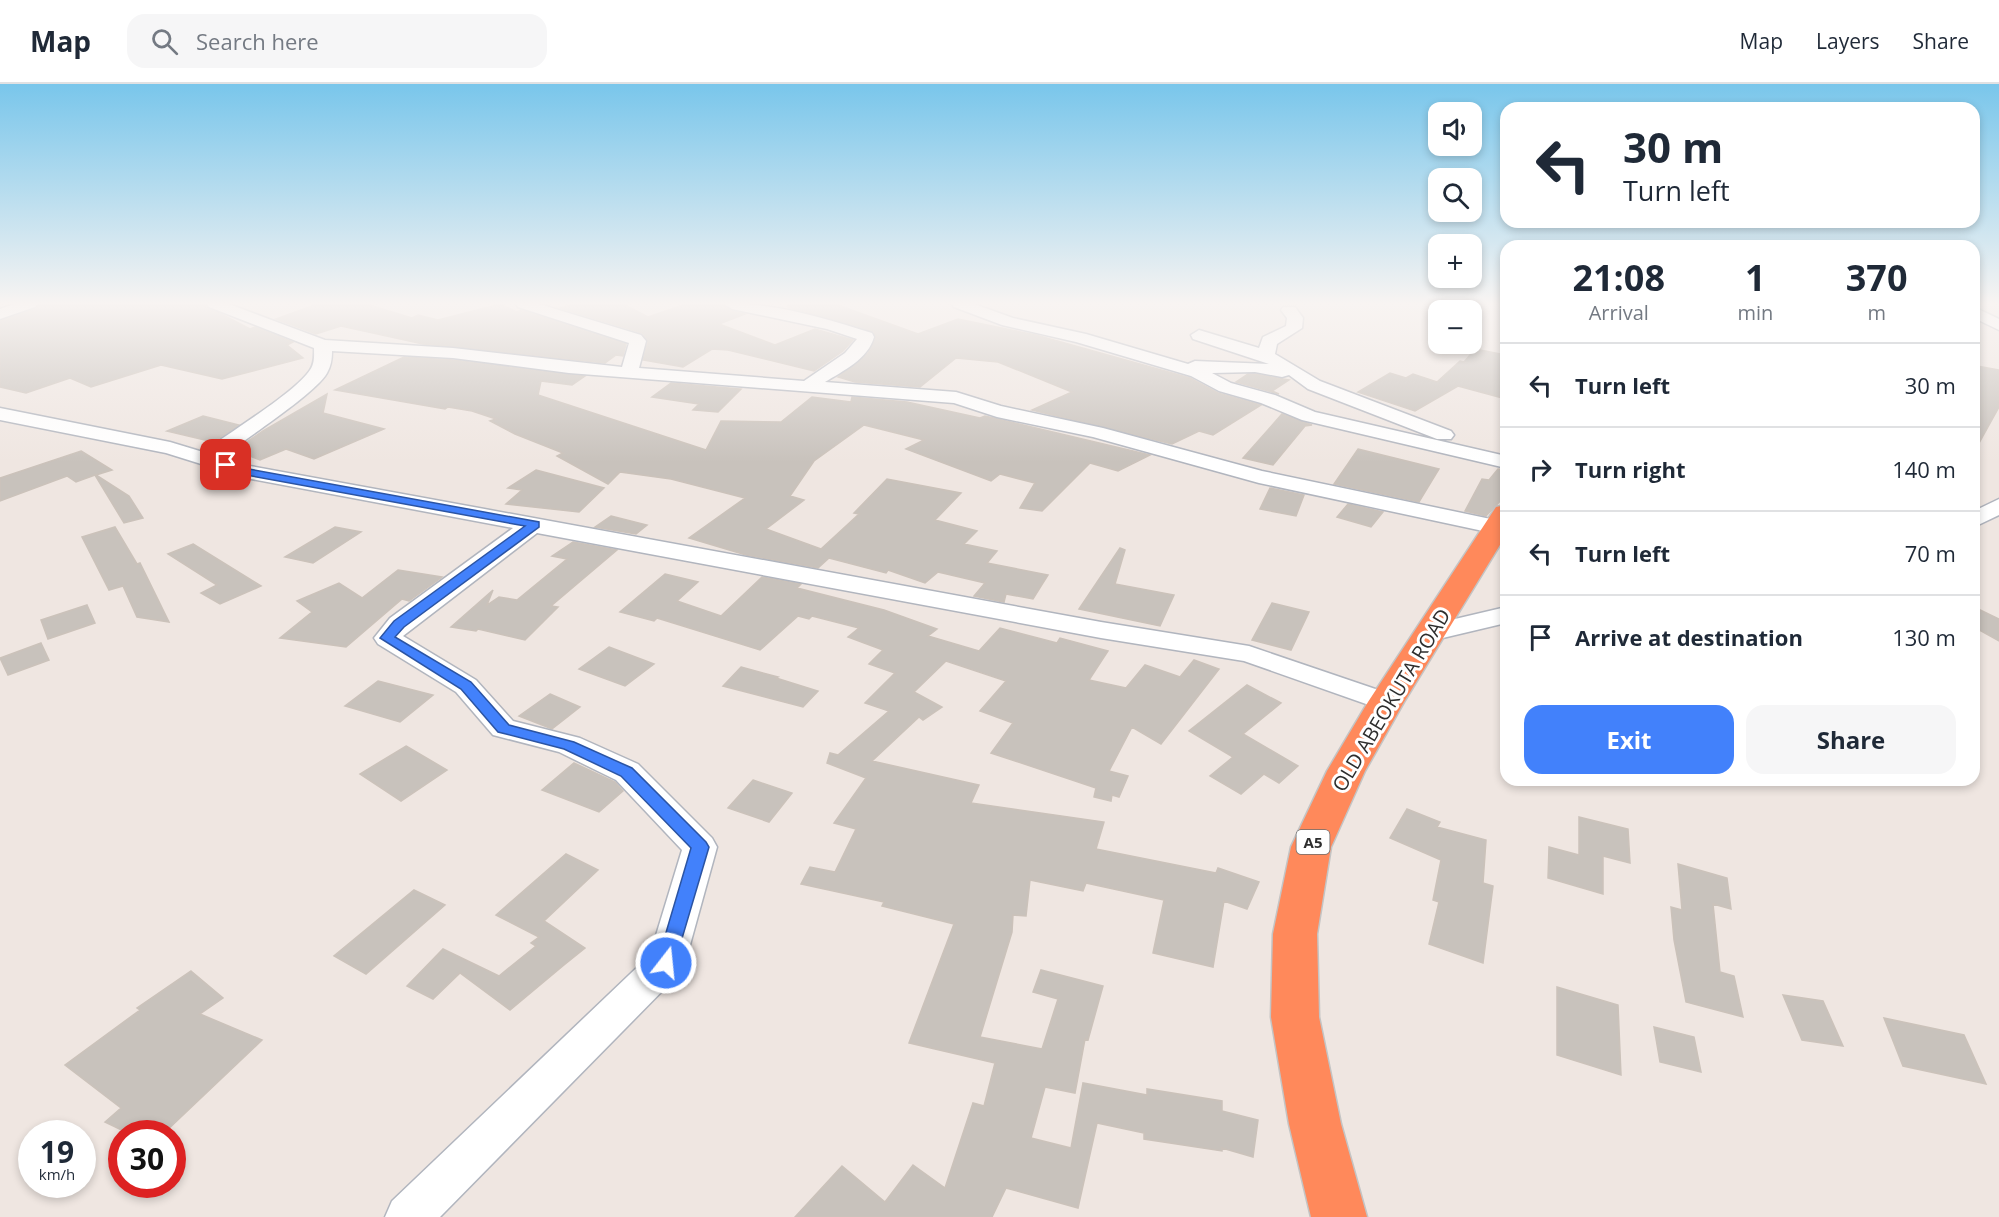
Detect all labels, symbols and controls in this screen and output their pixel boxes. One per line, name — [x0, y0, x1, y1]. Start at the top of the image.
search box — [127, 14, 547, 68]
text: Map — [30, 22, 91, 60]
icon: search — [148, 25, 181, 58]
text: Search here — [196, 26, 319, 56]
text: Map — [1740, 27, 1783, 55]
text: Layers — [1816, 27, 1880, 55]
text: Share — [1913, 27, 1969, 55]
map controls — [1428, 102, 1482, 354]
button: sound — [1428, 102, 1482, 156]
text: 30 m — [1623, 118, 1723, 175]
icon: left — [1524, 126, 1602, 204]
button: search — [1428, 168, 1482, 222]
text: Turn left — [1623, 172, 1730, 209]
button: + — [1428, 234, 1482, 288]
text: 21:08 — [1572, 253, 1665, 302]
text: 1 — [1745, 253, 1766, 302]
text: 370 — [1846, 253, 1908, 302]
text: Arrival — [1589, 299, 1649, 326]
text: min — [1737, 299, 1773, 326]
text: m — [1867, 299, 1886, 326]
button: − — [1428, 300, 1482, 354]
icon: left — [1524, 369, 1557, 402]
text: Turn left — [1575, 370, 1670, 400]
text: 30 m — [1905, 370, 1956, 400]
pin — [200, 439, 251, 490]
icon: arrive — [209, 448, 242, 481]
icon: right — [1524, 453, 1557, 486]
text: Turn right — [1575, 454, 1686, 484]
text: 140 m — [1892, 454, 1956, 484]
icon: left — [1524, 537, 1557, 570]
text: Turn left — [1575, 538, 1670, 568]
text: 70 m — [1905, 538, 1956, 568]
street label: OLD ABEOKUTA ROAD — [1326, 604, 1456, 796]
icon: arrive — [1524, 621, 1557, 654]
text: Arrive at destination — [1575, 622, 1803, 652]
text: 130 m — [1892, 622, 1956, 652]
button: Exit — [1524, 705, 1734, 774]
button: Share — [1746, 705, 1956, 774]
road number: A5 — [1296, 830, 1330, 854]
position arrow — [634, 931, 698, 995]
speed limit sign: 30 — [108, 1120, 186, 1198]
text: 19 — [40, 1131, 74, 1172]
text: km/h — [39, 1164, 75, 1184]

